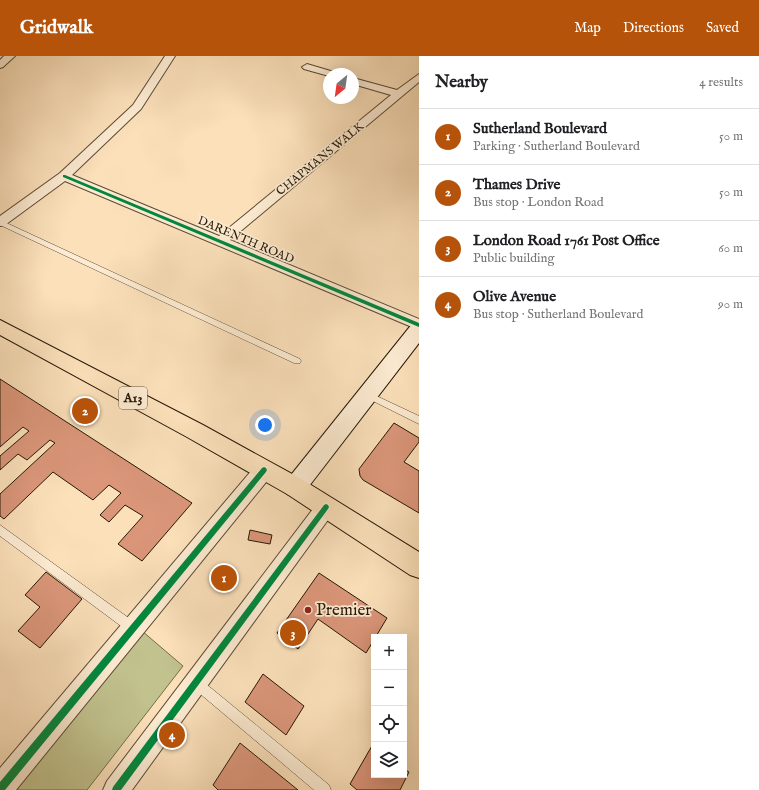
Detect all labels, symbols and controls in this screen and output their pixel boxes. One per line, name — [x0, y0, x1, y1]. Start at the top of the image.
text: Gridwalk — [20, 16, 93, 40]
text: Map — [574, 19, 601, 37]
text: Directions — [623, 19, 684, 37]
text: Saved — [706, 19, 739, 37]
north arrow — [323, 68, 359, 104]
text: Nearby — [435, 72, 488, 93]
text: 4 results — [699, 74, 743, 91]
street label: CHAPMANS WALK — [273, 119, 367, 199]
text: Sutherland Boulevard — [473, 119, 607, 138]
text: 1 — [446, 128, 450, 145]
text: 50 m — [719, 128, 743, 145]
text: Parking · Sutherland Boulevard — [473, 138, 640, 155]
text: Thames Drive — [473, 175, 560, 194]
text: 2 — [445, 184, 451, 201]
text: 50 m — [719, 184, 743, 201]
text: Bus stop · London Road — [473, 194, 604, 211]
street label: DARENTH ROAD — [196, 213, 297, 267]
text: London Road 1761 Post Office — [473, 231, 660, 250]
text: 3 — [446, 240, 450, 257]
text: 60 m — [718, 240, 743, 257]
text: Public building — [473, 250, 555, 267]
text: Olive Avenue — [473, 287, 556, 306]
text: 4 — [445, 296, 451, 313]
text: 90 m — [718, 296, 743, 313]
text: Bus stop · Sutherland Boulevard — [473, 306, 644, 323]
road number: A13 — [119, 387, 147, 409]
pin: 2 — [72, 396, 98, 426]
your location — [255, 415, 275, 435]
pin: 1 — [211, 563, 237, 593]
place label: Premier — [316, 600, 372, 621]
marker: Premier — [303, 605, 313, 615]
pin: 3 — [280, 618, 306, 648]
map controls — [371, 634, 407, 778]
button: + — [371, 634, 407, 670]
button: − — [371, 670, 407, 706]
button: locate — [371, 706, 407, 742]
pin: 4 — [159, 720, 185, 750]
button: layers — [371, 742, 407, 778]

